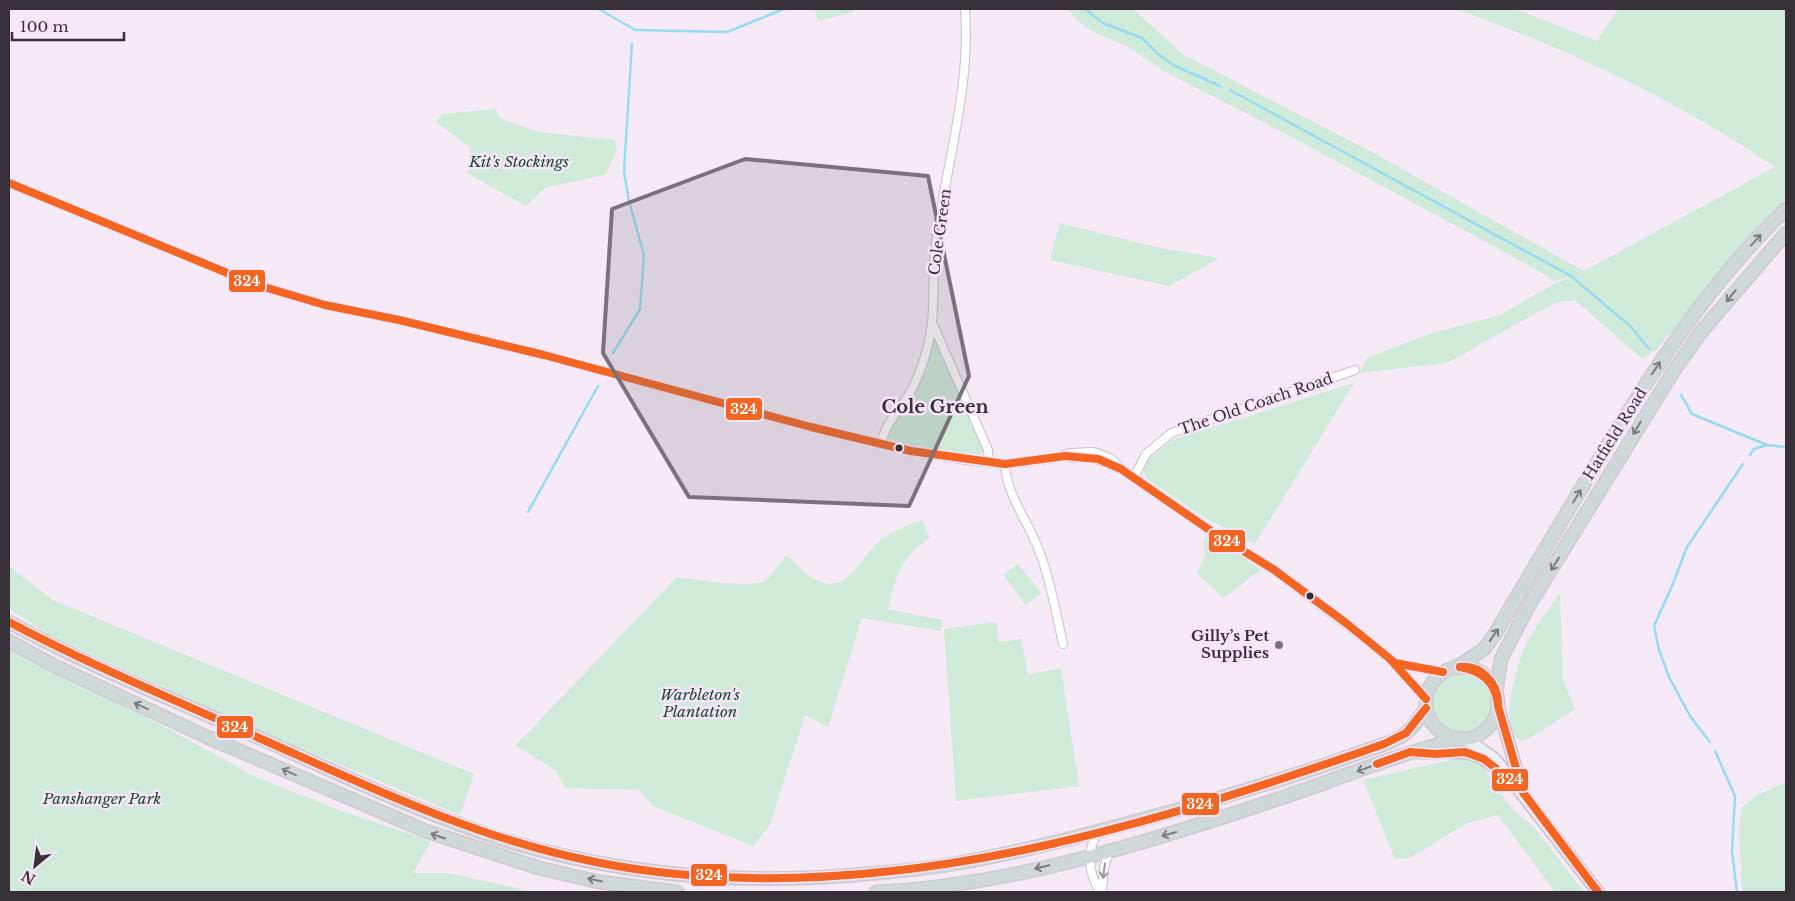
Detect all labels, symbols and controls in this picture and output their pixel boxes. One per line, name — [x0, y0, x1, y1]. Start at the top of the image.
scale bar — [12, 10, 125, 42]
text: 100 m — [20, 17, 69, 36]
park label: Kit's Stockings — [468, 152, 569, 171]
street label: Cole Green — [924, 187, 955, 276]
one-way arrow — [1750, 233, 1762, 246]
line badge: 324 — [228, 269, 266, 293]
text: 324 — [233, 272, 261, 290]
one-way arrow — [1725, 289, 1736, 302]
one-way arrow — [1651, 361, 1661, 375]
street label: The Old Coach Road — [1176, 368, 1335, 439]
street label: Hatfield Road — [1579, 384, 1651, 483]
district label: Cole Green — [881, 396, 989, 418]
line badge: 324 — [725, 397, 763, 421]
text: 324 — [730, 400, 758, 418]
one-way arrow — [1632, 421, 1642, 435]
unlabelled marker — [894, 443, 904, 453]
one-way arrow — [1572, 489, 1582, 503]
line badge: 324 — [1208, 529, 1246, 553]
text: 324 — [1213, 532, 1241, 550]
one-way arrow — [1549, 556, 1559, 570]
unlabelled marker — [1305, 591, 1315, 601]
place label: Gilly’s Pet Supplies — [1191, 626, 1269, 662]
one-way arrow — [1489, 628, 1499, 642]
marker: Gilly’s Pet Supplies — [1273, 639, 1285, 651]
park label: Warbleton's Plantation — [660, 685, 740, 721]
one-way arrow — [134, 700, 149, 710]
line badge: 324 — [216, 715, 254, 739]
text: 324 — [221, 718, 249, 736]
one-way arrow — [1357, 765, 1372, 774]
one-way arrow — [282, 767, 297, 777]
line badge: 324 — [1491, 768, 1529, 792]
text: 324 — [1496, 770, 1524, 788]
park label: Panshanger Park — [42, 789, 161, 808]
line badge: 324 — [1181, 792, 1220, 816]
text: 324 — [1186, 795, 1214, 813]
one-way arrow — [1161, 829, 1177, 839]
one-way arrow — [431, 830, 447, 840]
north arrow — [10, 841, 60, 891]
line badge: 324 — [690, 863, 728, 887]
one-way arrow — [1035, 863, 1051, 872]
one-way arrow — [1099, 863, 1109, 879]
text: N — [19, 866, 39, 888]
text: 324 — [695, 866, 723, 884]
one-way arrow — [587, 875, 603, 884]

